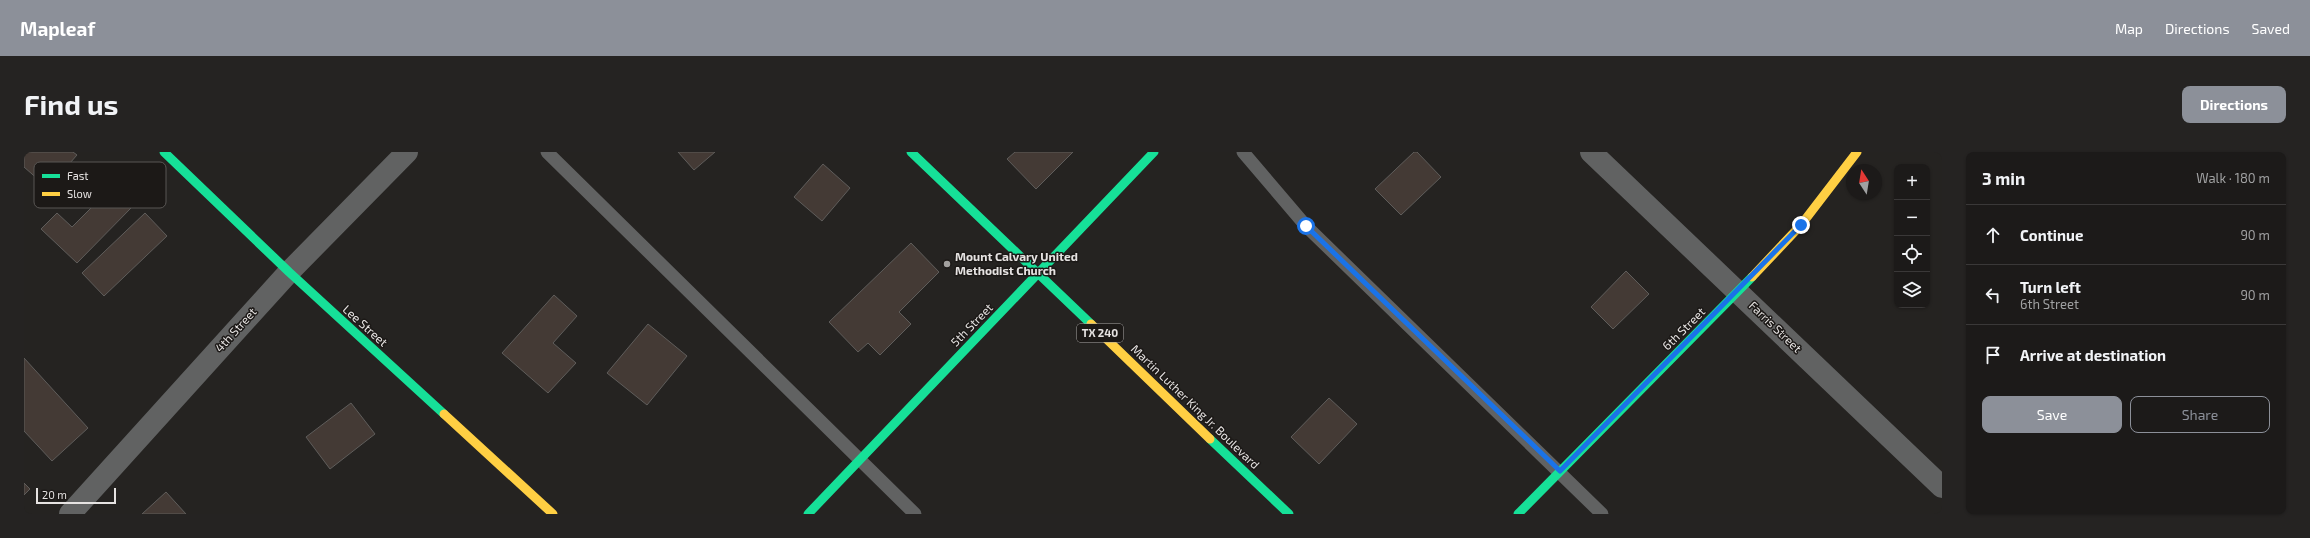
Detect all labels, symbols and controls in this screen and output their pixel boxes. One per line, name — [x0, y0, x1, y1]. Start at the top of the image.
text: Mapleaf — [20, 17, 95, 40]
text: Map — [2115, 20, 2143, 37]
text: Directions — [2165, 20, 2230, 37]
text: Saved — [2252, 20, 2290, 37]
button: Directions — [2182, 86, 2286, 123]
text: Find us — [24, 87, 118, 121]
legend — [34, 162, 166, 208]
north arrow — [1846, 164, 1882, 200]
map controls — [1894, 164, 1930, 308]
button: + — [1894, 164, 1930, 200]
text: 3 min — [1982, 168, 2025, 188]
text: Fast — [67, 169, 89, 182]
text: Walk · 180 m — [2196, 170, 2270, 186]
text: Slow — [67, 187, 92, 200]
button: − — [1894, 200, 1930, 236]
route end — [1792, 216, 1810, 234]
route start — [1297, 217, 1315, 235]
icon: ahead — [1982, 224, 2004, 246]
text: Continue — [2020, 226, 2083, 244]
text: 90 m — [2240, 227, 2270, 243]
button: locate — [1894, 236, 1930, 272]
place label: Mount Calvary United Methodist Church — [955, 249, 1078, 277]
marker: Mount Calvary United Methodist Church — [942, 259, 952, 269]
button: layers — [1894, 272, 1930, 308]
text: Turn left — [2020, 278, 2081, 296]
icon: left — [1982, 284, 2004, 306]
text: 90 m — [2240, 287, 2270, 303]
text: 6th Street — [2020, 296, 2079, 312]
street label: Farris Street — [1747, 298, 1805, 355]
street label: 5th Street — [947, 300, 995, 349]
street label: Lee Street — [341, 302, 391, 349]
street label: 4th Street — [212, 304, 259, 354]
street label: 6th Street — [1659, 304, 1708, 352]
road number: TX 240 — [1077, 324, 1123, 342]
street label: Martin Luther King Jr. Boulevard — [1129, 341, 1263, 471]
icon: arrive — [1982, 344, 2004, 366]
text: Arrive at destination — [2020, 346, 2166, 364]
button: Save — [1982, 396, 2122, 433]
button: Share — [2130, 396, 2270, 433]
scale bar — [36, 486, 116, 505]
text: 20 m — [42, 488, 67, 501]

